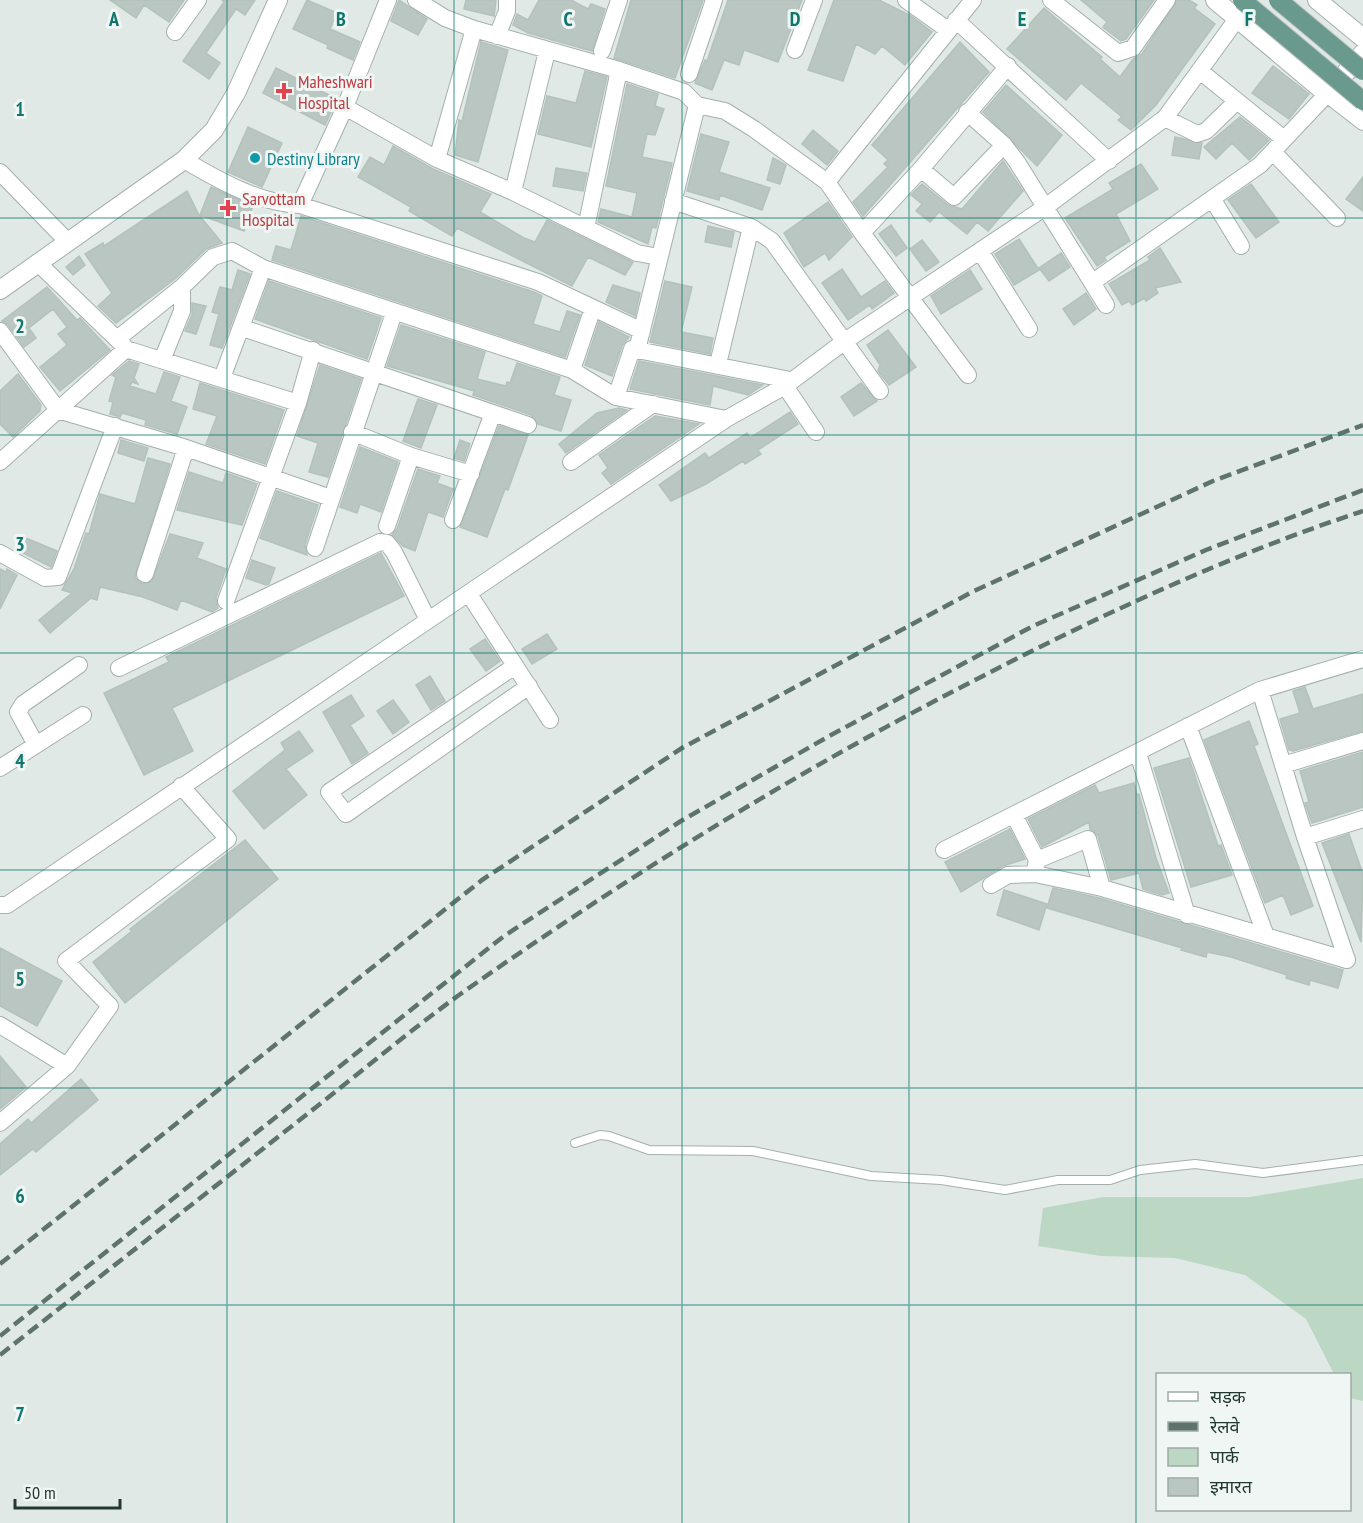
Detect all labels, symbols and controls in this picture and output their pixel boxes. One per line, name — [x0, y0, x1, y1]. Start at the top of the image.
text: A — [108, 6, 120, 32]
text: B — [336, 6, 346, 32]
text: C — [563, 6, 573, 32]
text: D — [790, 6, 801, 32]
text: E — [1018, 6, 1026, 32]
text: F — [1245, 6, 1253, 32]
place label: Maheshwari Hospital — [298, 70, 373, 114]
marker: Maheshwari Hospital — [275, 82, 293, 100]
text: 1 — [15, 96, 25, 122]
place label: Destiny Library — [267, 147, 360, 170]
marker: Destiny Library — [248, 151, 262, 165]
place label: Sarvottam Hospital — [242, 187, 305, 231]
marker: Sarvottam Hospital — [219, 199, 237, 217]
text: 2 — [15, 313, 25, 339]
text: 3 — [15, 531, 25, 557]
text: 4 — [15, 748, 25, 774]
text: 5 — [15, 966, 25, 992]
text: 6 — [15, 1183, 25, 1209]
legend — [1156, 1373, 1351, 1511]
text: सड़क — [1210, 1385, 1247, 1408]
text: 7 — [15, 1401, 25, 1427]
text: रेलवे — [1209, 1415, 1241, 1438]
text: पार्क — [1210, 1445, 1240, 1468]
scale bar — [15, 1472, 120, 1510]
text: इमारत — [1210, 1475, 1253, 1498]
text: 50 m — [24, 1481, 56, 1504]

